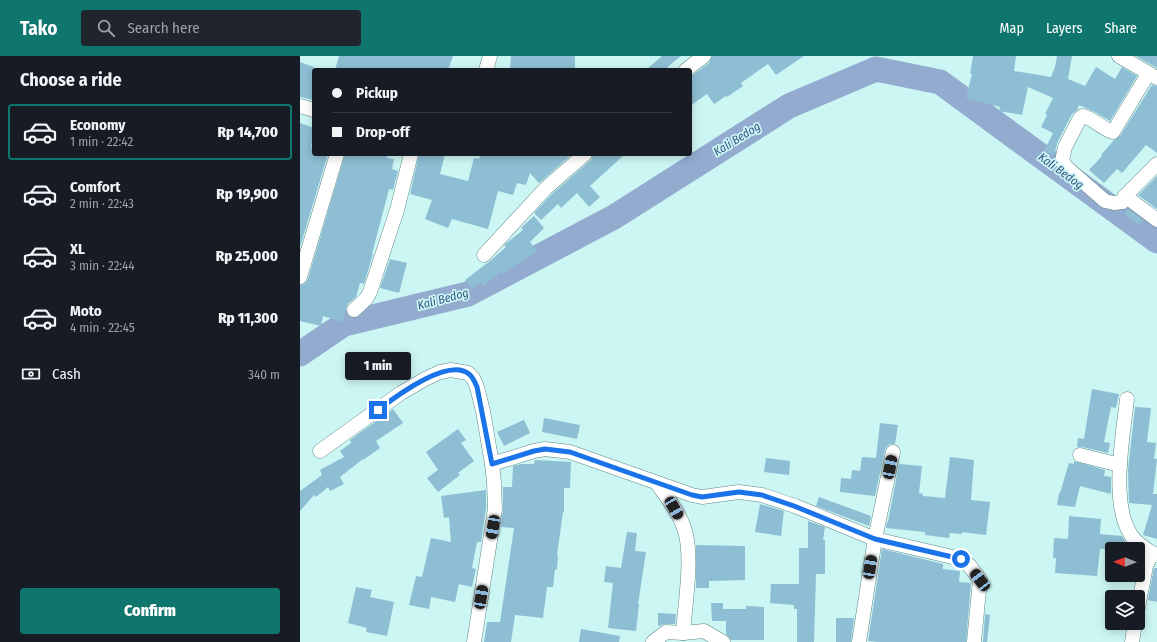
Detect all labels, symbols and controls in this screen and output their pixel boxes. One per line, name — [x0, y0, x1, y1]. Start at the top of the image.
search box — [81, 10, 361, 46]
text: Tako — [20, 17, 57, 40]
icon: search — [95, 17, 117, 39]
text: Search here — [127, 19, 200, 37]
text: Map — [1000, 20, 1024, 37]
text: Layers — [1046, 20, 1082, 37]
text: Share — [1104, 20, 1137, 37]
text: Choose a ride — [20, 69, 122, 91]
text: Pickup — [356, 84, 398, 102]
icon: car — [22, 114, 58, 150]
text: Economy — [70, 116, 125, 134]
water label: Kali Bedog — [711, 119, 763, 159]
text: Rp 14,700 — [218, 123, 278, 141]
text: Drop-off — [356, 123, 410, 141]
text: 1 min · 22:42 — [70, 134, 133, 149]
water label: Kali Bedog — [1036, 150, 1086, 192]
icon: car — [22, 176, 58, 212]
text: Comfort — [70, 178, 121, 196]
text: Rp 19,900 — [216, 185, 278, 203]
text: 2 min · 22:43 — [70, 196, 134, 211]
icon: car — [22, 238, 58, 274]
text: XL — [70, 240, 85, 258]
text: Rp 25,000 — [216, 247, 278, 265]
text: 3 min · 22:44 — [70, 258, 135, 273]
water label: Kali Bedog — [416, 285, 470, 313]
icon: car — [22, 300, 58, 336]
text: Moto — [70, 302, 102, 320]
text: Rp 11,300 — [218, 309, 278, 327]
text: 4 min · 22:45 — [70, 320, 135, 335]
callout: 1 min — [345, 352, 411, 380]
text: 1 min — [364, 358, 392, 373]
icon: cash — [20, 363, 42, 385]
text: Cash — [52, 365, 81, 383]
text: 340 m — [248, 367, 280, 382]
route end — [369, 401, 387, 419]
car — [882, 454, 898, 480]
car — [663, 495, 685, 521]
car — [485, 514, 501, 540]
north arrow — [1105, 542, 1145, 582]
map controls — [1105, 542, 1145, 630]
route start — [952, 550, 970, 568]
car — [862, 554, 878, 580]
car — [968, 567, 992, 593]
car — [473, 584, 489, 610]
button: Confirm — [20, 588, 280, 634]
button: layers — [1105, 590, 1145, 630]

